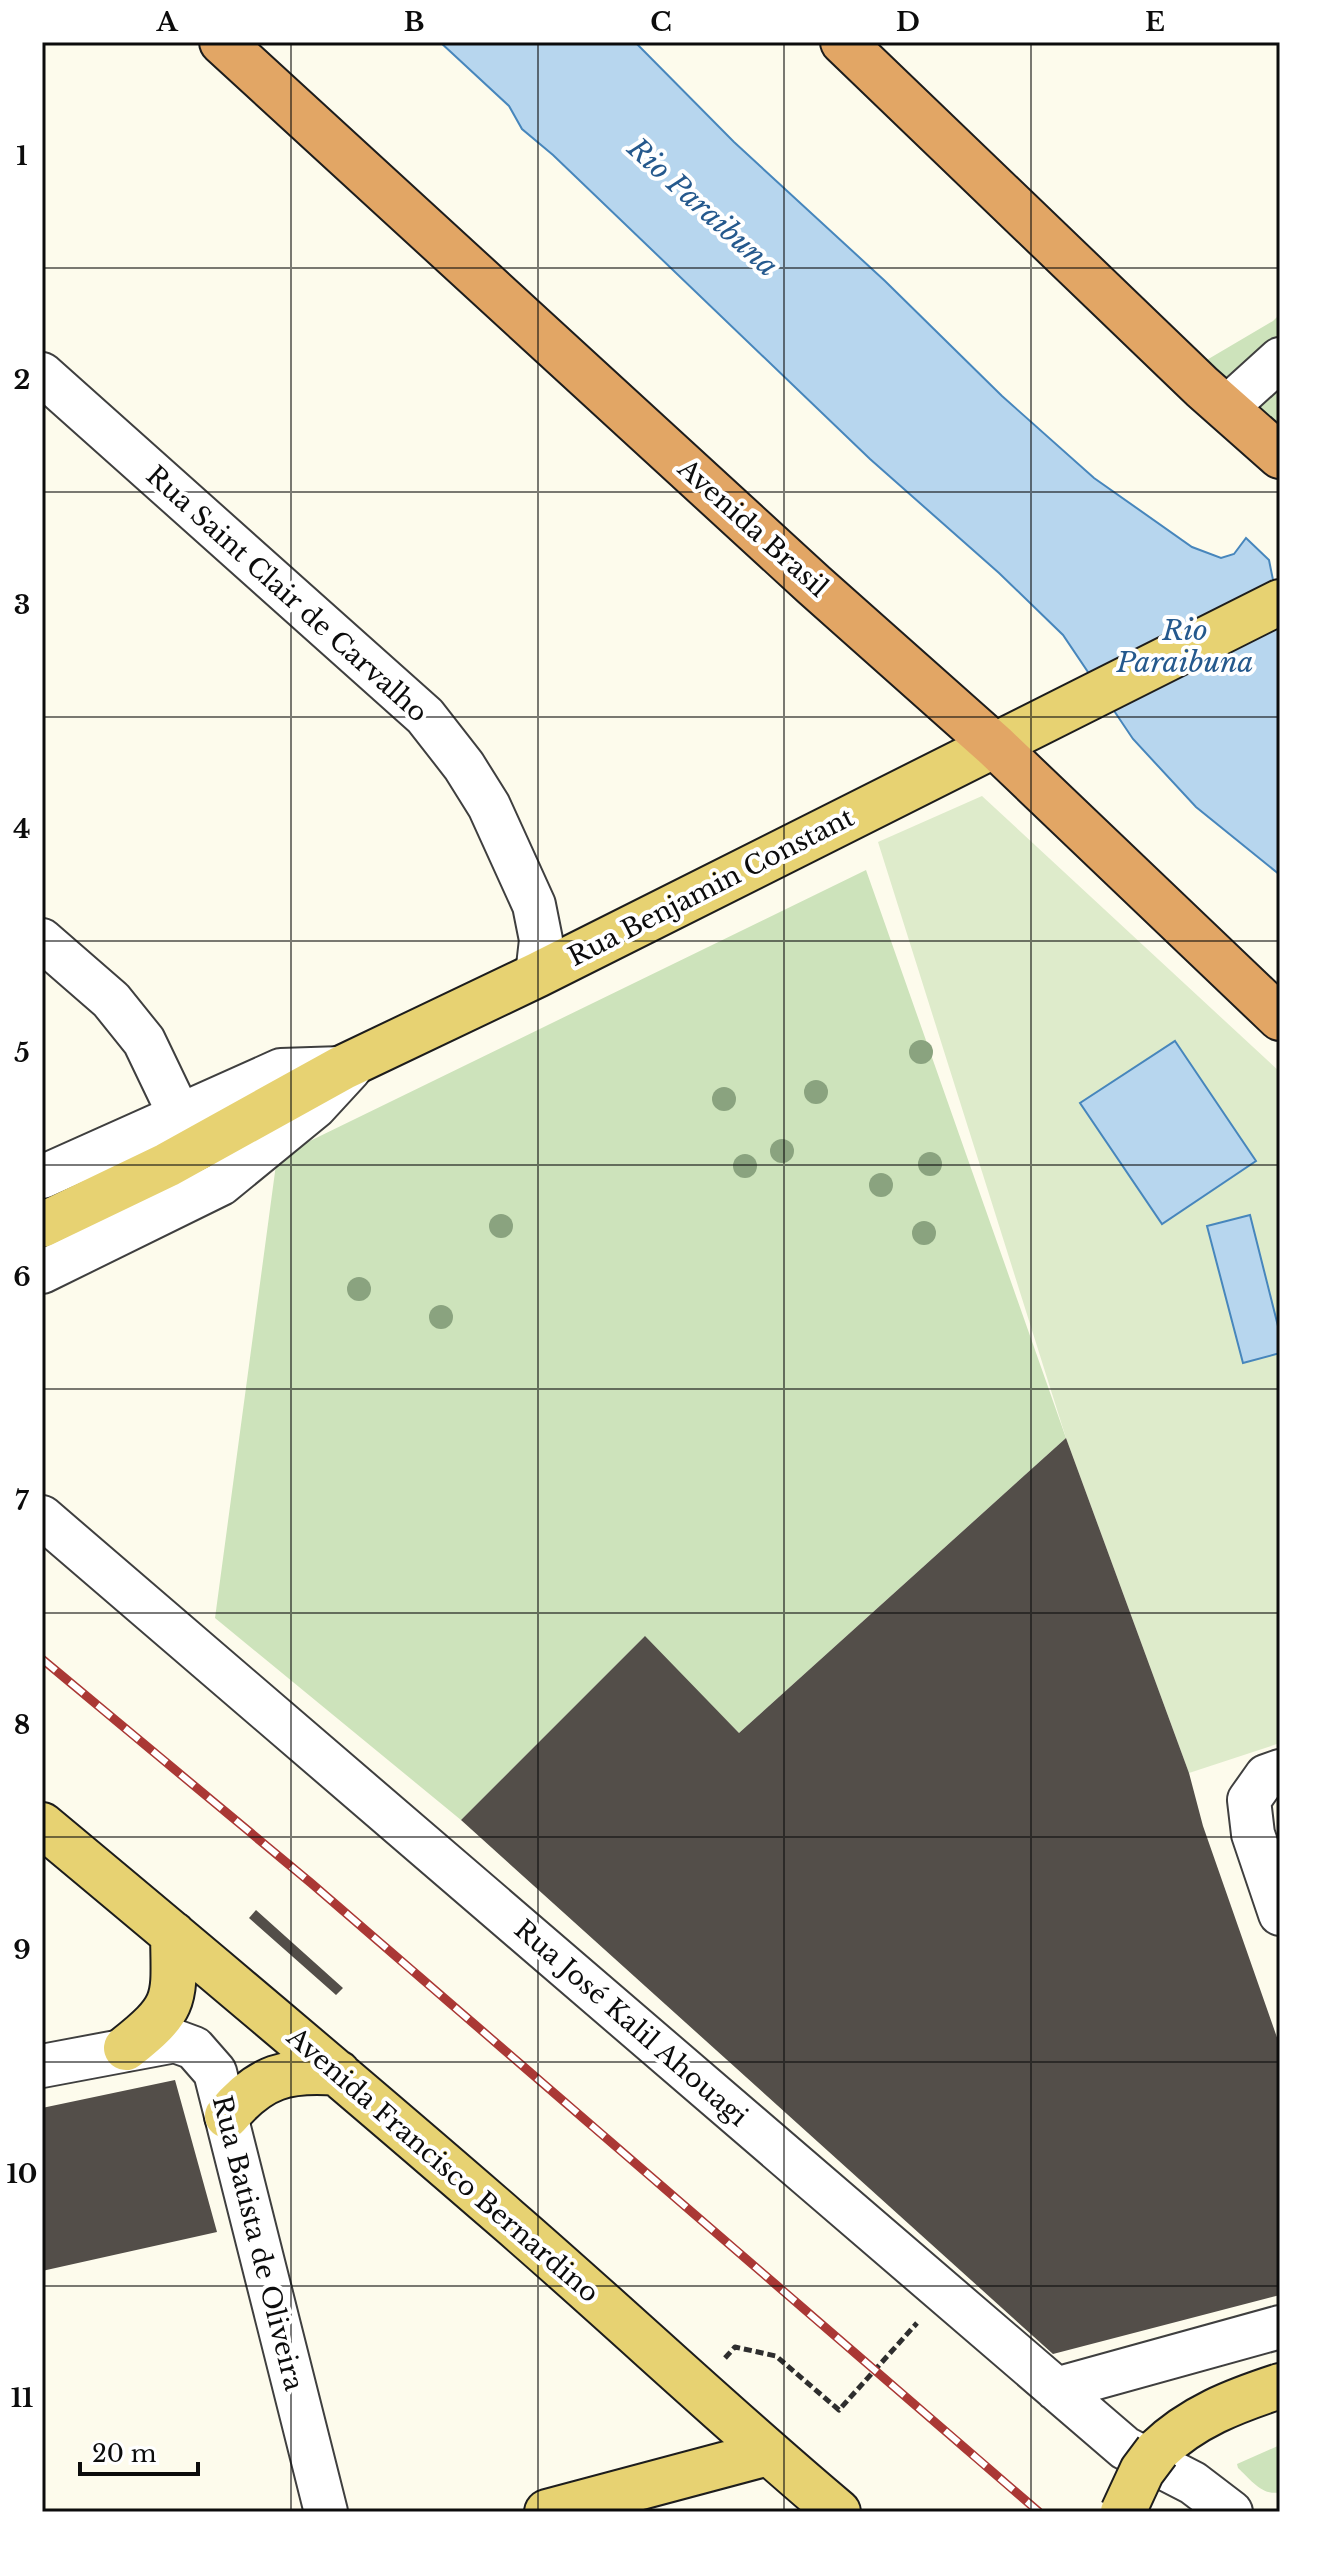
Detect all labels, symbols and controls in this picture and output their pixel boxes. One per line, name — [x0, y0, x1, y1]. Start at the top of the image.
text: A — [155, 6, 178, 38]
text: B — [404, 6, 424, 38]
text: C — [650, 6, 672, 38]
text: D — [896, 6, 920, 38]
text: E — [1145, 6, 1165, 38]
water label: Rio Paraibuna — [620, 130, 785, 284]
text: 1 — [16, 140, 28, 172]
text: 2 — [14, 364, 30, 396]
street label: Avenida Brasil — [671, 452, 835, 604]
street label: Rua Saint Clair de Carvalho — [140, 459, 434, 729]
text: 3 — [14, 589, 30, 621]
water label: Rio Paraibuna — [1115, 613, 1254, 680]
street label: Rua Benjamin Constant — [563, 801, 859, 973]
text: 4 — [13, 813, 31, 845]
text: 5 — [14, 1037, 30, 1069]
text: 6 — [13, 1261, 31, 1293]
text: 7 — [15, 1485, 29, 1517]
text: 8 — [14, 1709, 30, 1741]
street label: Rua José Kalil Ahouagi — [508, 1913, 754, 2133]
text: 9 — [13, 1934, 31, 1966]
street label: Avenida Francisco Bernardino — [280, 2020, 605, 2309]
street label: Rua Batista de Oliveira — [206, 2092, 310, 2394]
text: 10 — [7, 2158, 37, 2190]
text: 11 — [11, 2382, 33, 2414]
scale bar — [80, 2426, 198, 2476]
text: 20 m — [92, 2439, 157, 2468]

